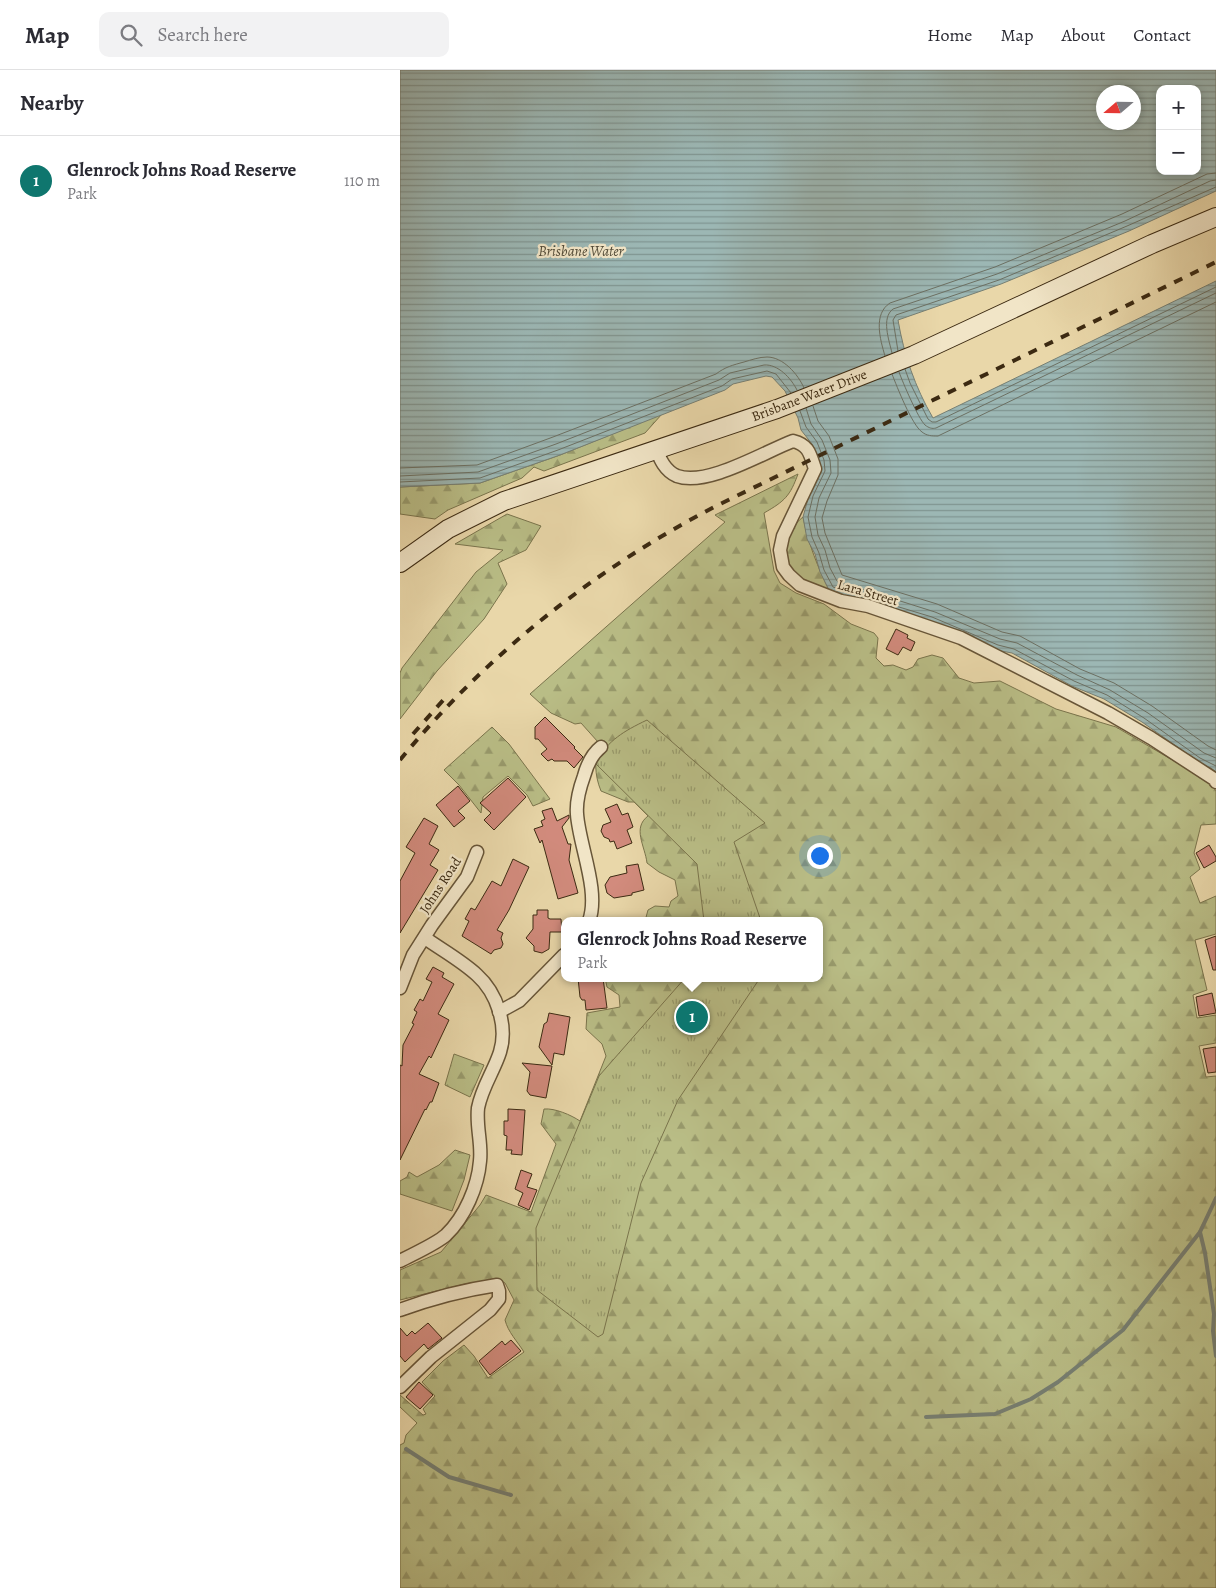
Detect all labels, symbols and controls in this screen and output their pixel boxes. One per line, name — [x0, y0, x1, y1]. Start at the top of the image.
search box — [99, 12, 449, 57]
text: Map — [25, 19, 69, 51]
icon: search — [117, 21, 145, 49]
text: Search here — [157, 22, 248, 48]
text: Home — [927, 23, 972, 47]
text: Map — [1000, 23, 1033, 47]
text: About — [1061, 23, 1105, 47]
text: Contact — [1133, 23, 1191, 47]
north arrow — [1096, 85, 1141, 130]
map controls — [1156, 85, 1201, 175]
button: + — [1156, 85, 1201, 130]
text: Nearby — [20, 89, 83, 117]
button: − — [1156, 130, 1201, 175]
text: Glenrock Johns Road Reserve — [67, 157, 296, 183]
text: 1 — [33, 170, 39, 192]
text: 110 m — [344, 170, 380, 192]
text: Park — [67, 183, 97, 205]
water label: Brisbane Water — [538, 241, 625, 261]
street label: Brisbane Water Drive — [749, 365, 870, 426]
street label: Lara Street — [835, 575, 901, 610]
your location — [807, 843, 833, 869]
street label: Johns Road — [415, 853, 466, 917]
popup — [561, 917, 823, 982]
text: Glenrock Johns Road Reserve — [577, 926, 807, 952]
text: Park — [577, 952, 607, 974]
pin: 1 — [676, 998, 708, 1036]

